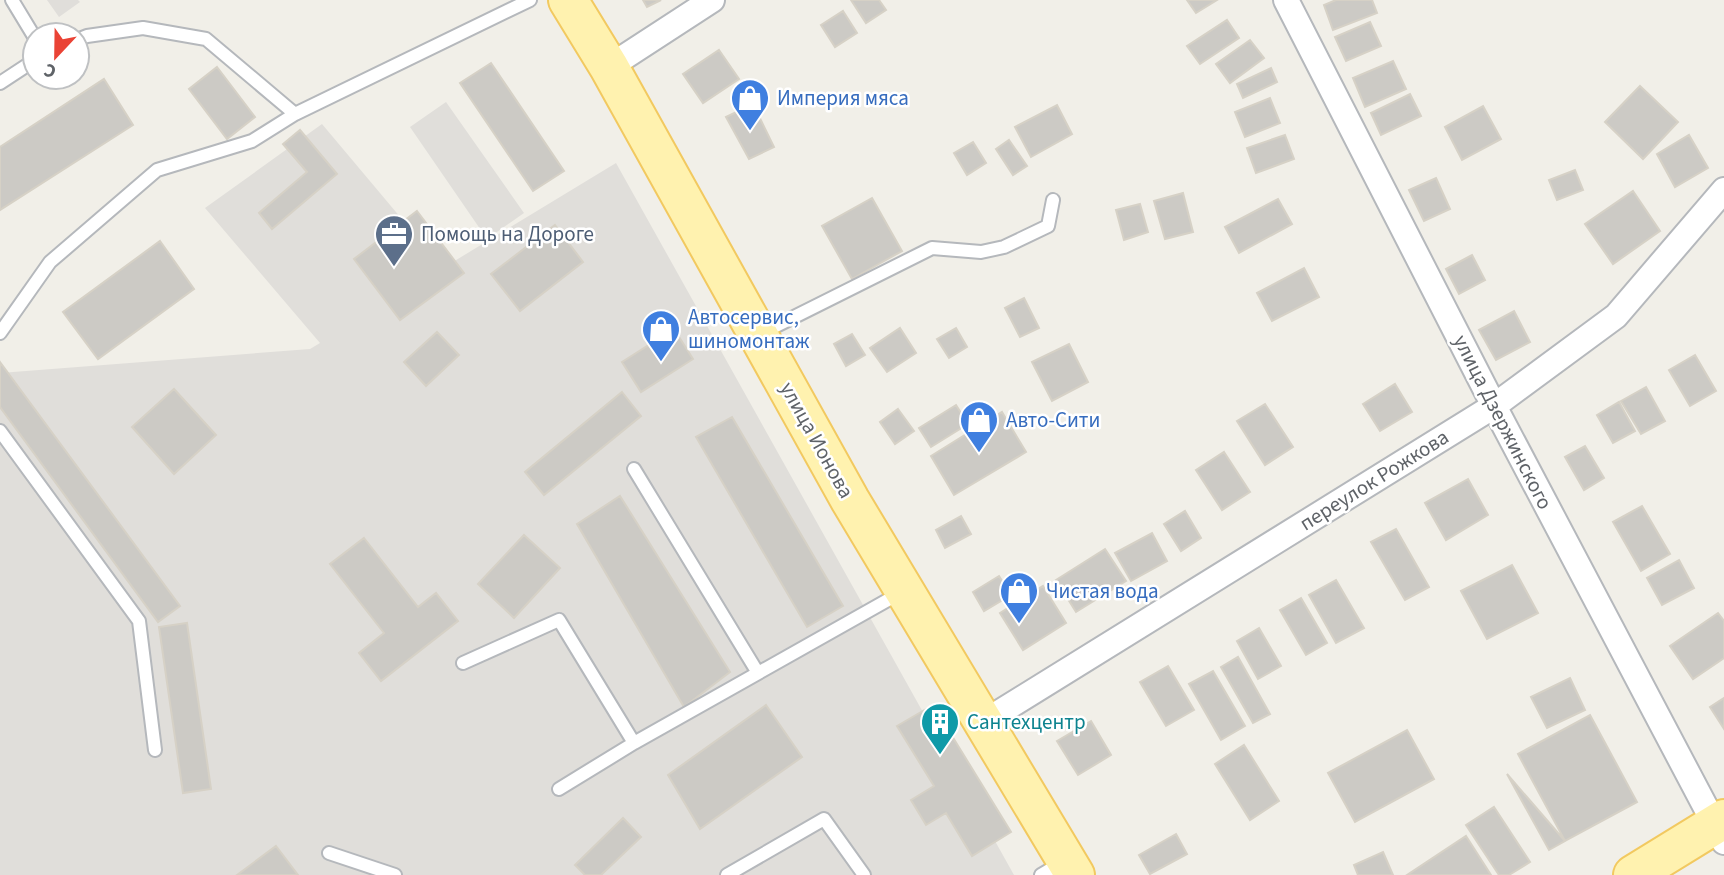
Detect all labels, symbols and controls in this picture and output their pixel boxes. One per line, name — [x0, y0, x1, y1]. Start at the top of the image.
north arrow — [21, 21, 91, 91]
text: С — [40, 56, 60, 85]
shop icon: Империя мяса — [729, 77, 771, 132]
place label: Империя мяса — [777, 83, 909, 113]
office icon: Помощь на Дороге — [373, 213, 415, 268]
place label: Помощь на Дороге — [421, 219, 594, 249]
place label: Автосервис, шиномонтаж — [688, 302, 810, 356]
shop icon: Автосервис, шиномонтаж — [640, 308, 682, 363]
street label: улица Дзержинского — [1446, 329, 1560, 515]
street label: улица Ионова — [773, 376, 861, 504]
shop icon: Авто-Сити — [958, 399, 1000, 454]
place label: Авто-Сити — [1006, 405, 1100, 435]
street label: переулок Рожкова — [1294, 422, 1454, 538]
shop icon: Чистая вода — [998, 570, 1040, 625]
place label: Чистая вода — [1046, 576, 1159, 606]
building icon: Сантехцентр — [919, 701, 961, 756]
place label: Сантехцентр — [967, 707, 1086, 737]

